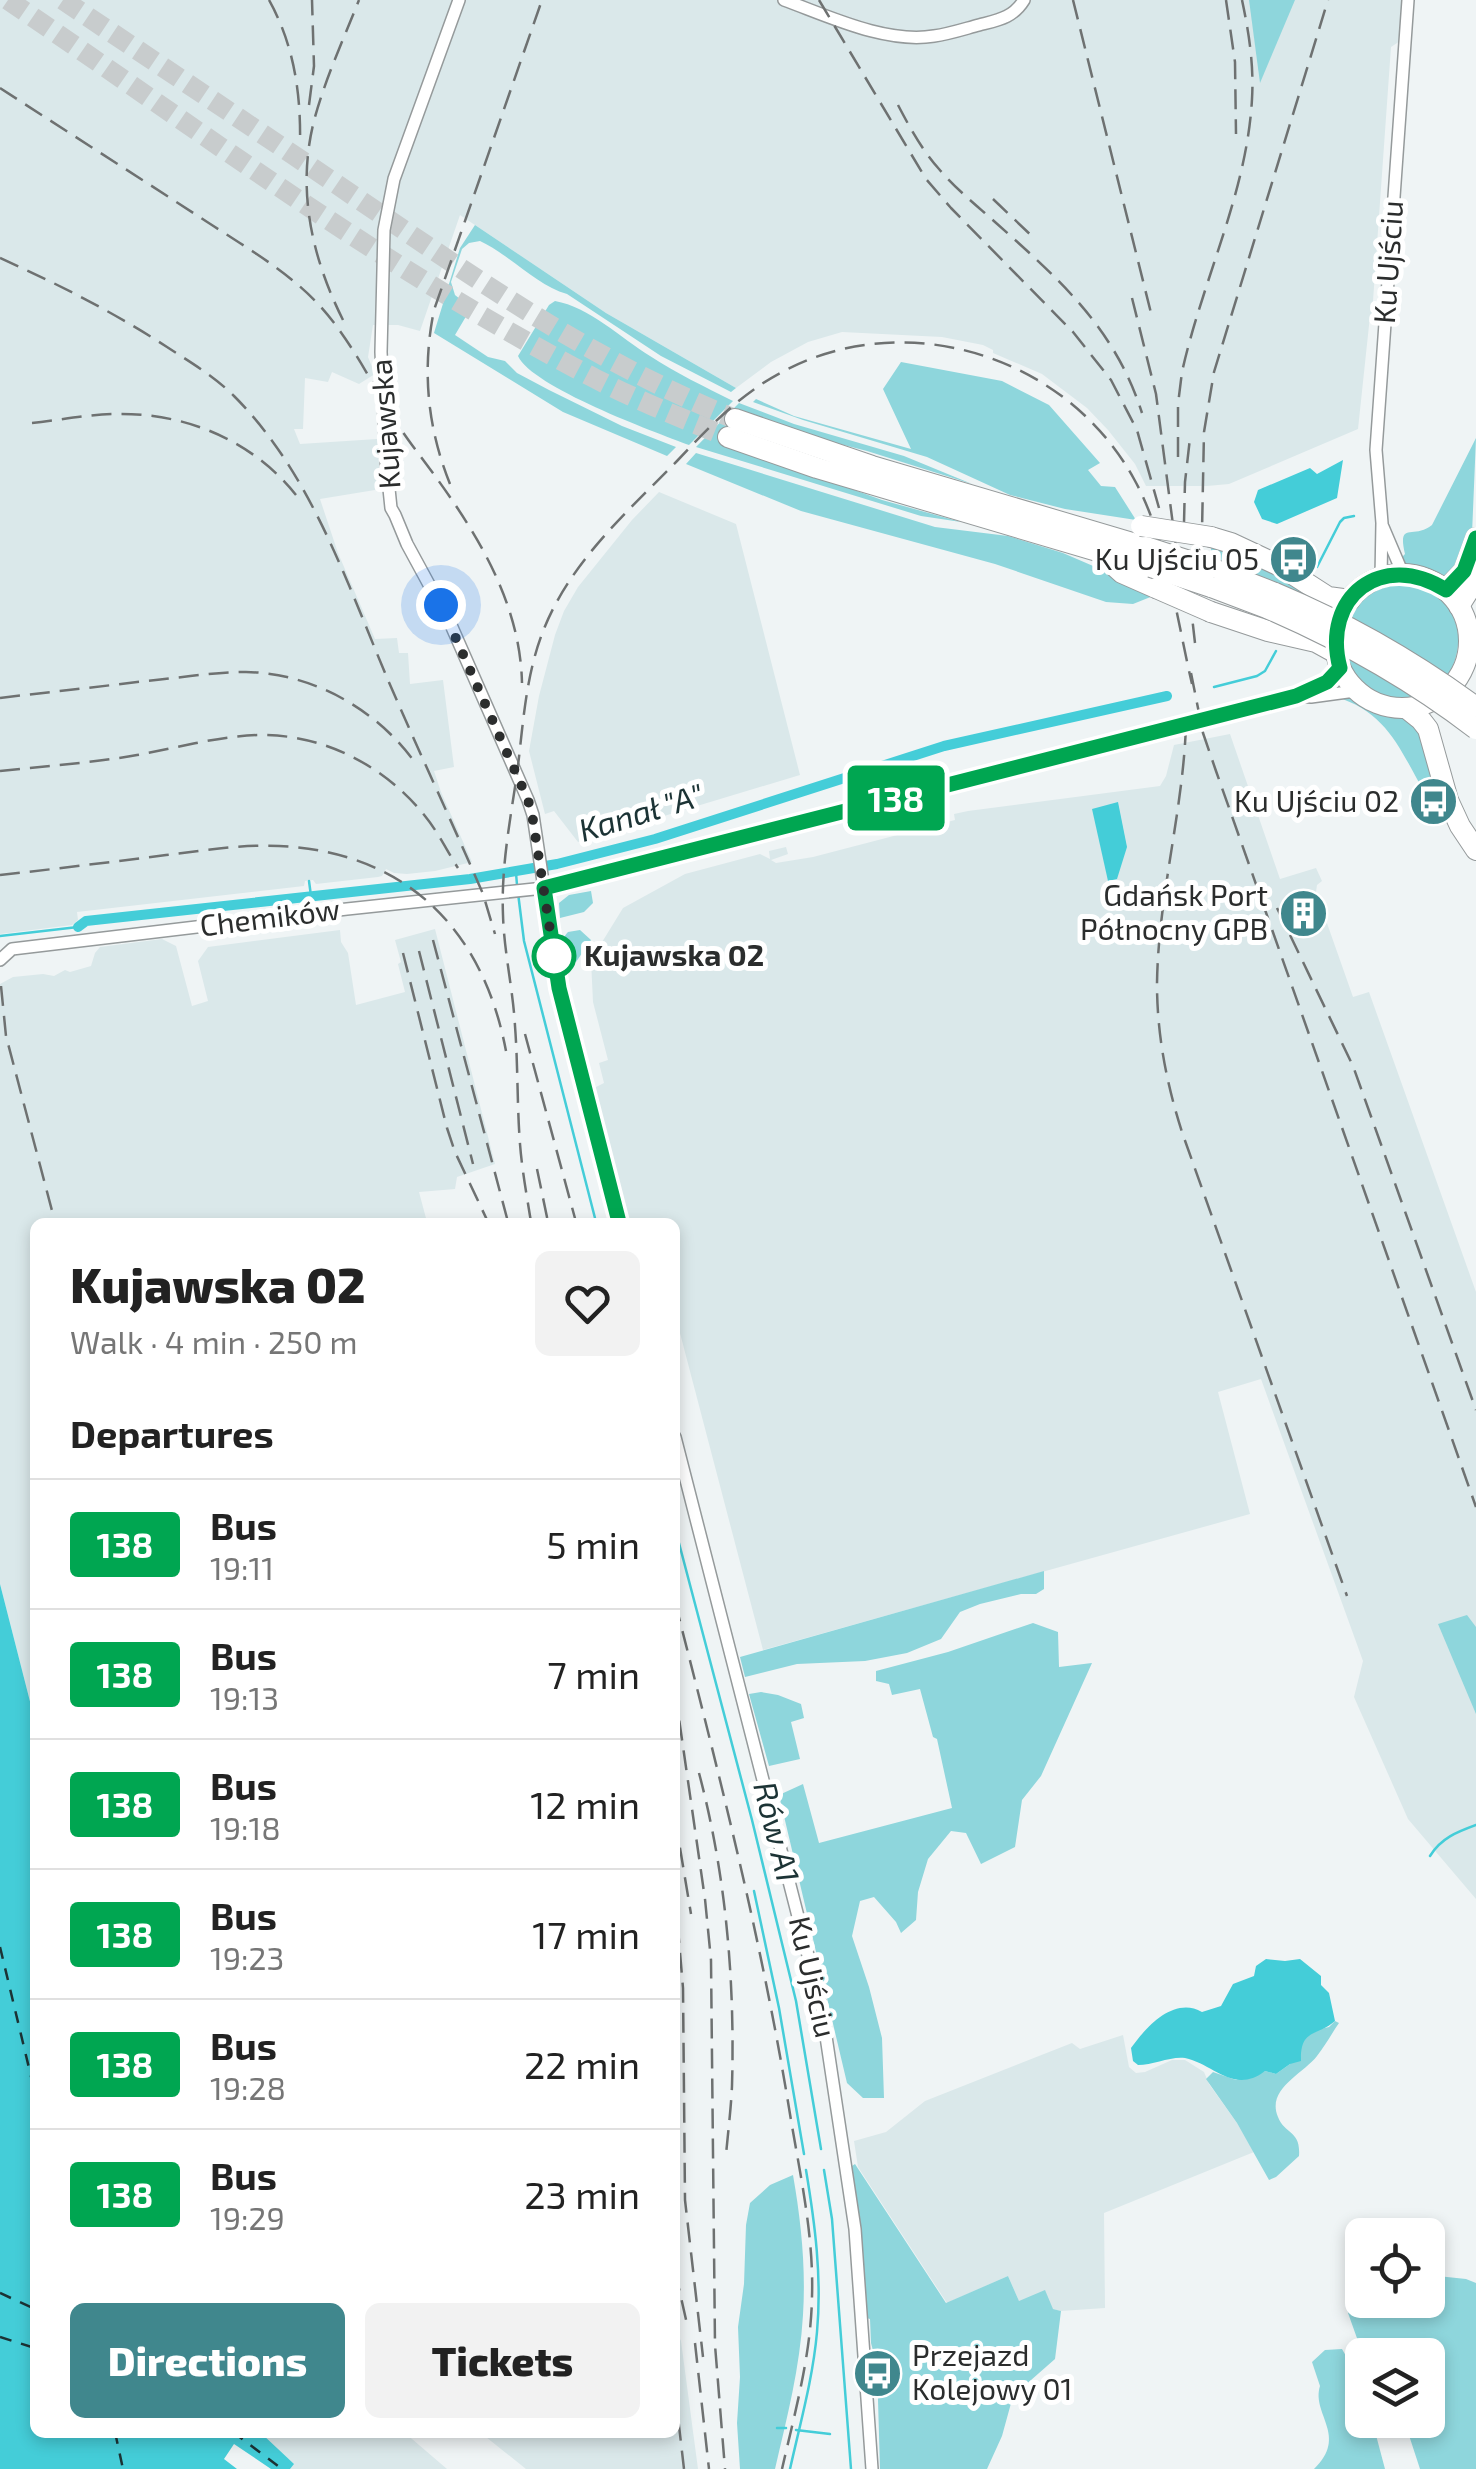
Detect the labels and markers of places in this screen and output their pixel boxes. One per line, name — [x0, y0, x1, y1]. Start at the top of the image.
bus stop icon: Ku Ujściu 05 — [1268, 534, 1320, 586]
place label: Ku Ujściu 05 — [1095, 540, 1259, 576]
bus stop icon: Ku Ujściu 02 — [1408, 776, 1460, 828]
place label: Ku Ujściu 02 — [1234, 782, 1399, 818]
place label: Gdańsk Port Północny GPB — [1080, 876, 1268, 946]
building icon: Gdańsk Port Północny GPB — [1277, 887, 1329, 939]
marker: Kujawska 02 — [533, 935, 575, 977]
place label: Kujawska 02 — [584, 936, 764, 972]
place label: Przejazd Kolejowy 01 — [912, 2336, 1073, 2406]
bus stop icon: Przejazd Kolejowy 01 — [851, 2347, 903, 2399]

